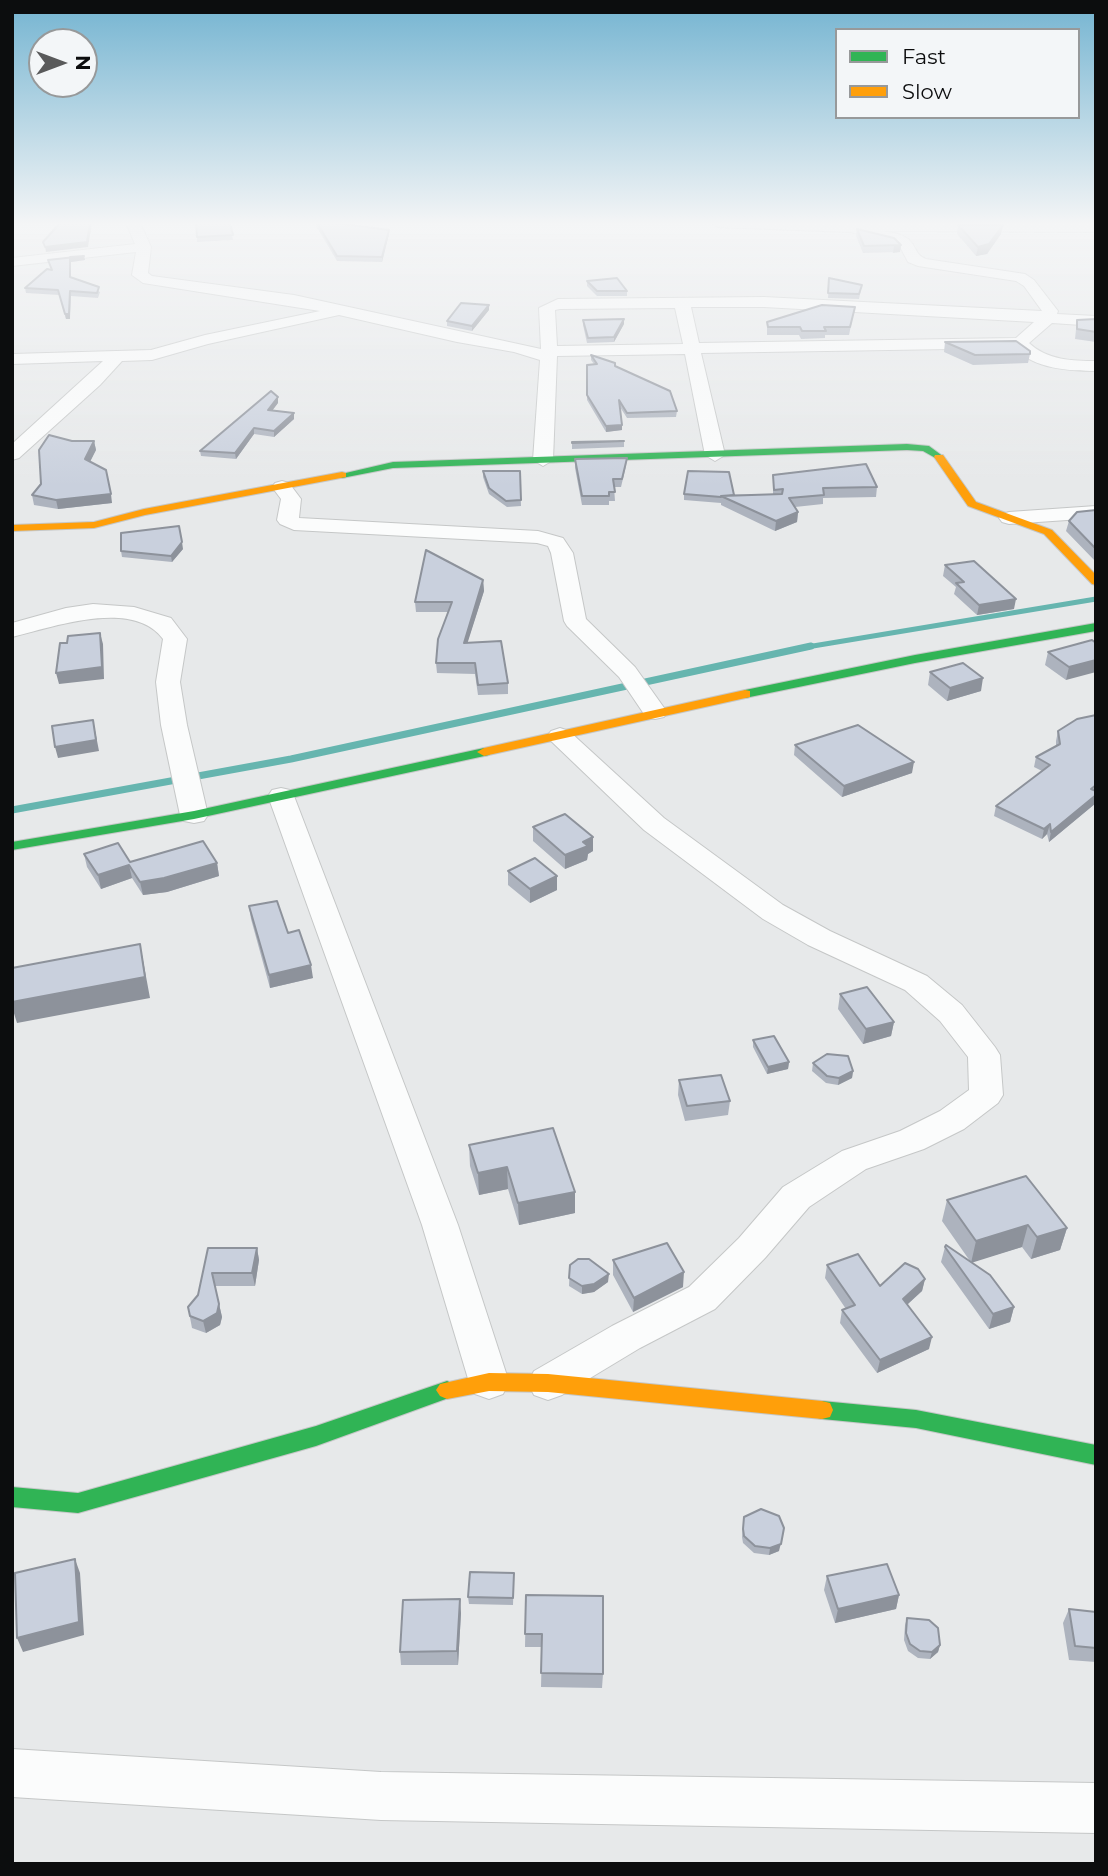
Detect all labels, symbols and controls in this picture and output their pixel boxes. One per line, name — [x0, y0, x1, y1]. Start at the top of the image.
north arrow — [28, 28, 98, 98]
legend — [835, 28, 1080, 119]
text: Fast — [902, 44, 946, 69]
text: N — [71, 55, 94, 71]
text: Slow — [902, 79, 952, 104]

